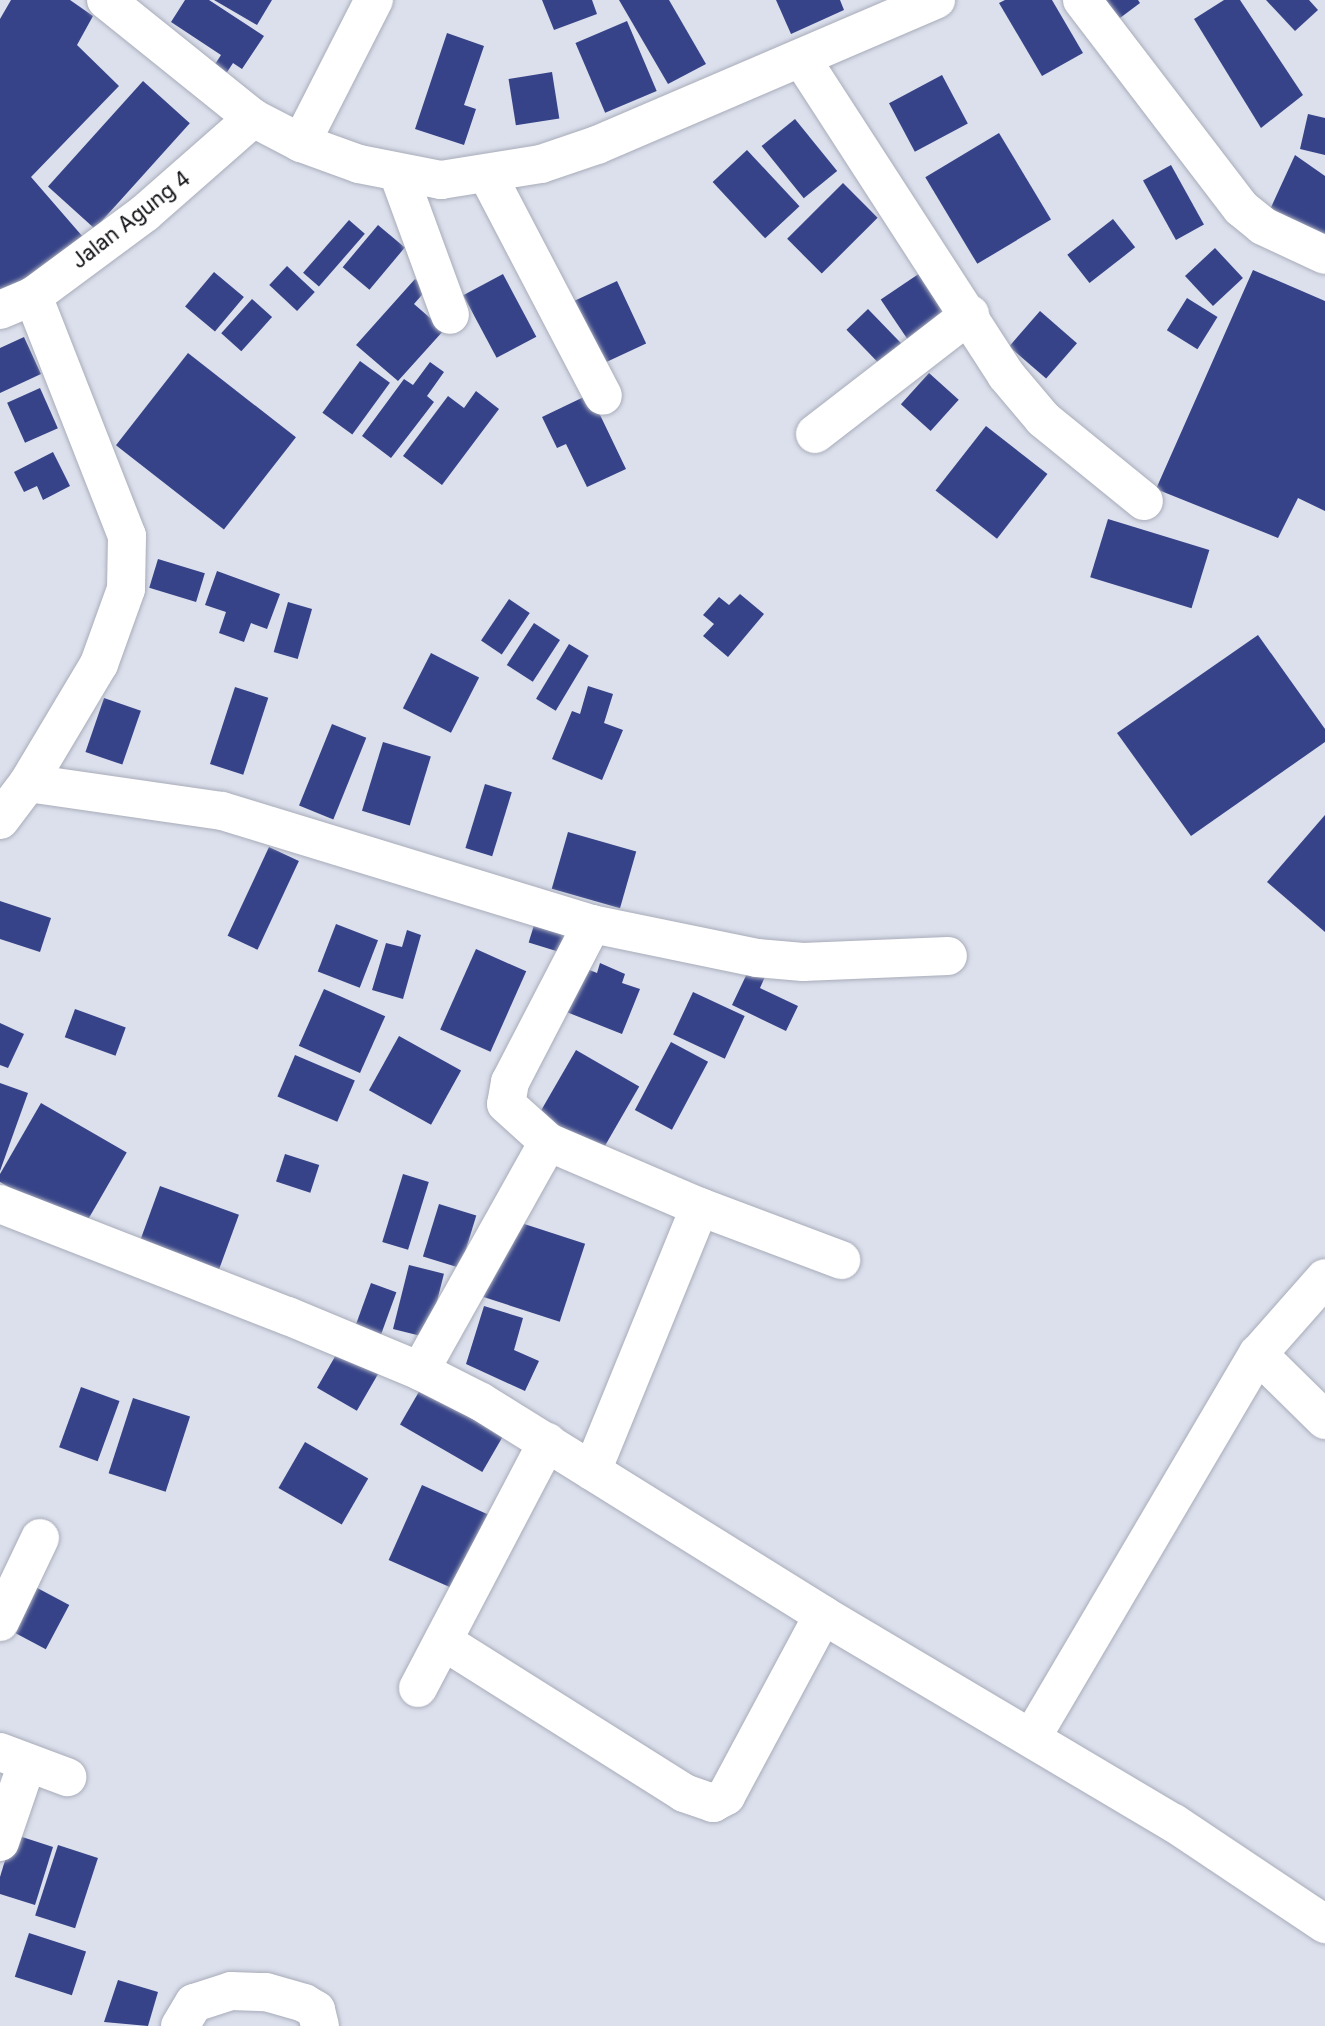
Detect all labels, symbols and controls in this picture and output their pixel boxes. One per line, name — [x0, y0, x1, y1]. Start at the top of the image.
street label: Jalan Agung 4 — [67, 166, 195, 274]

